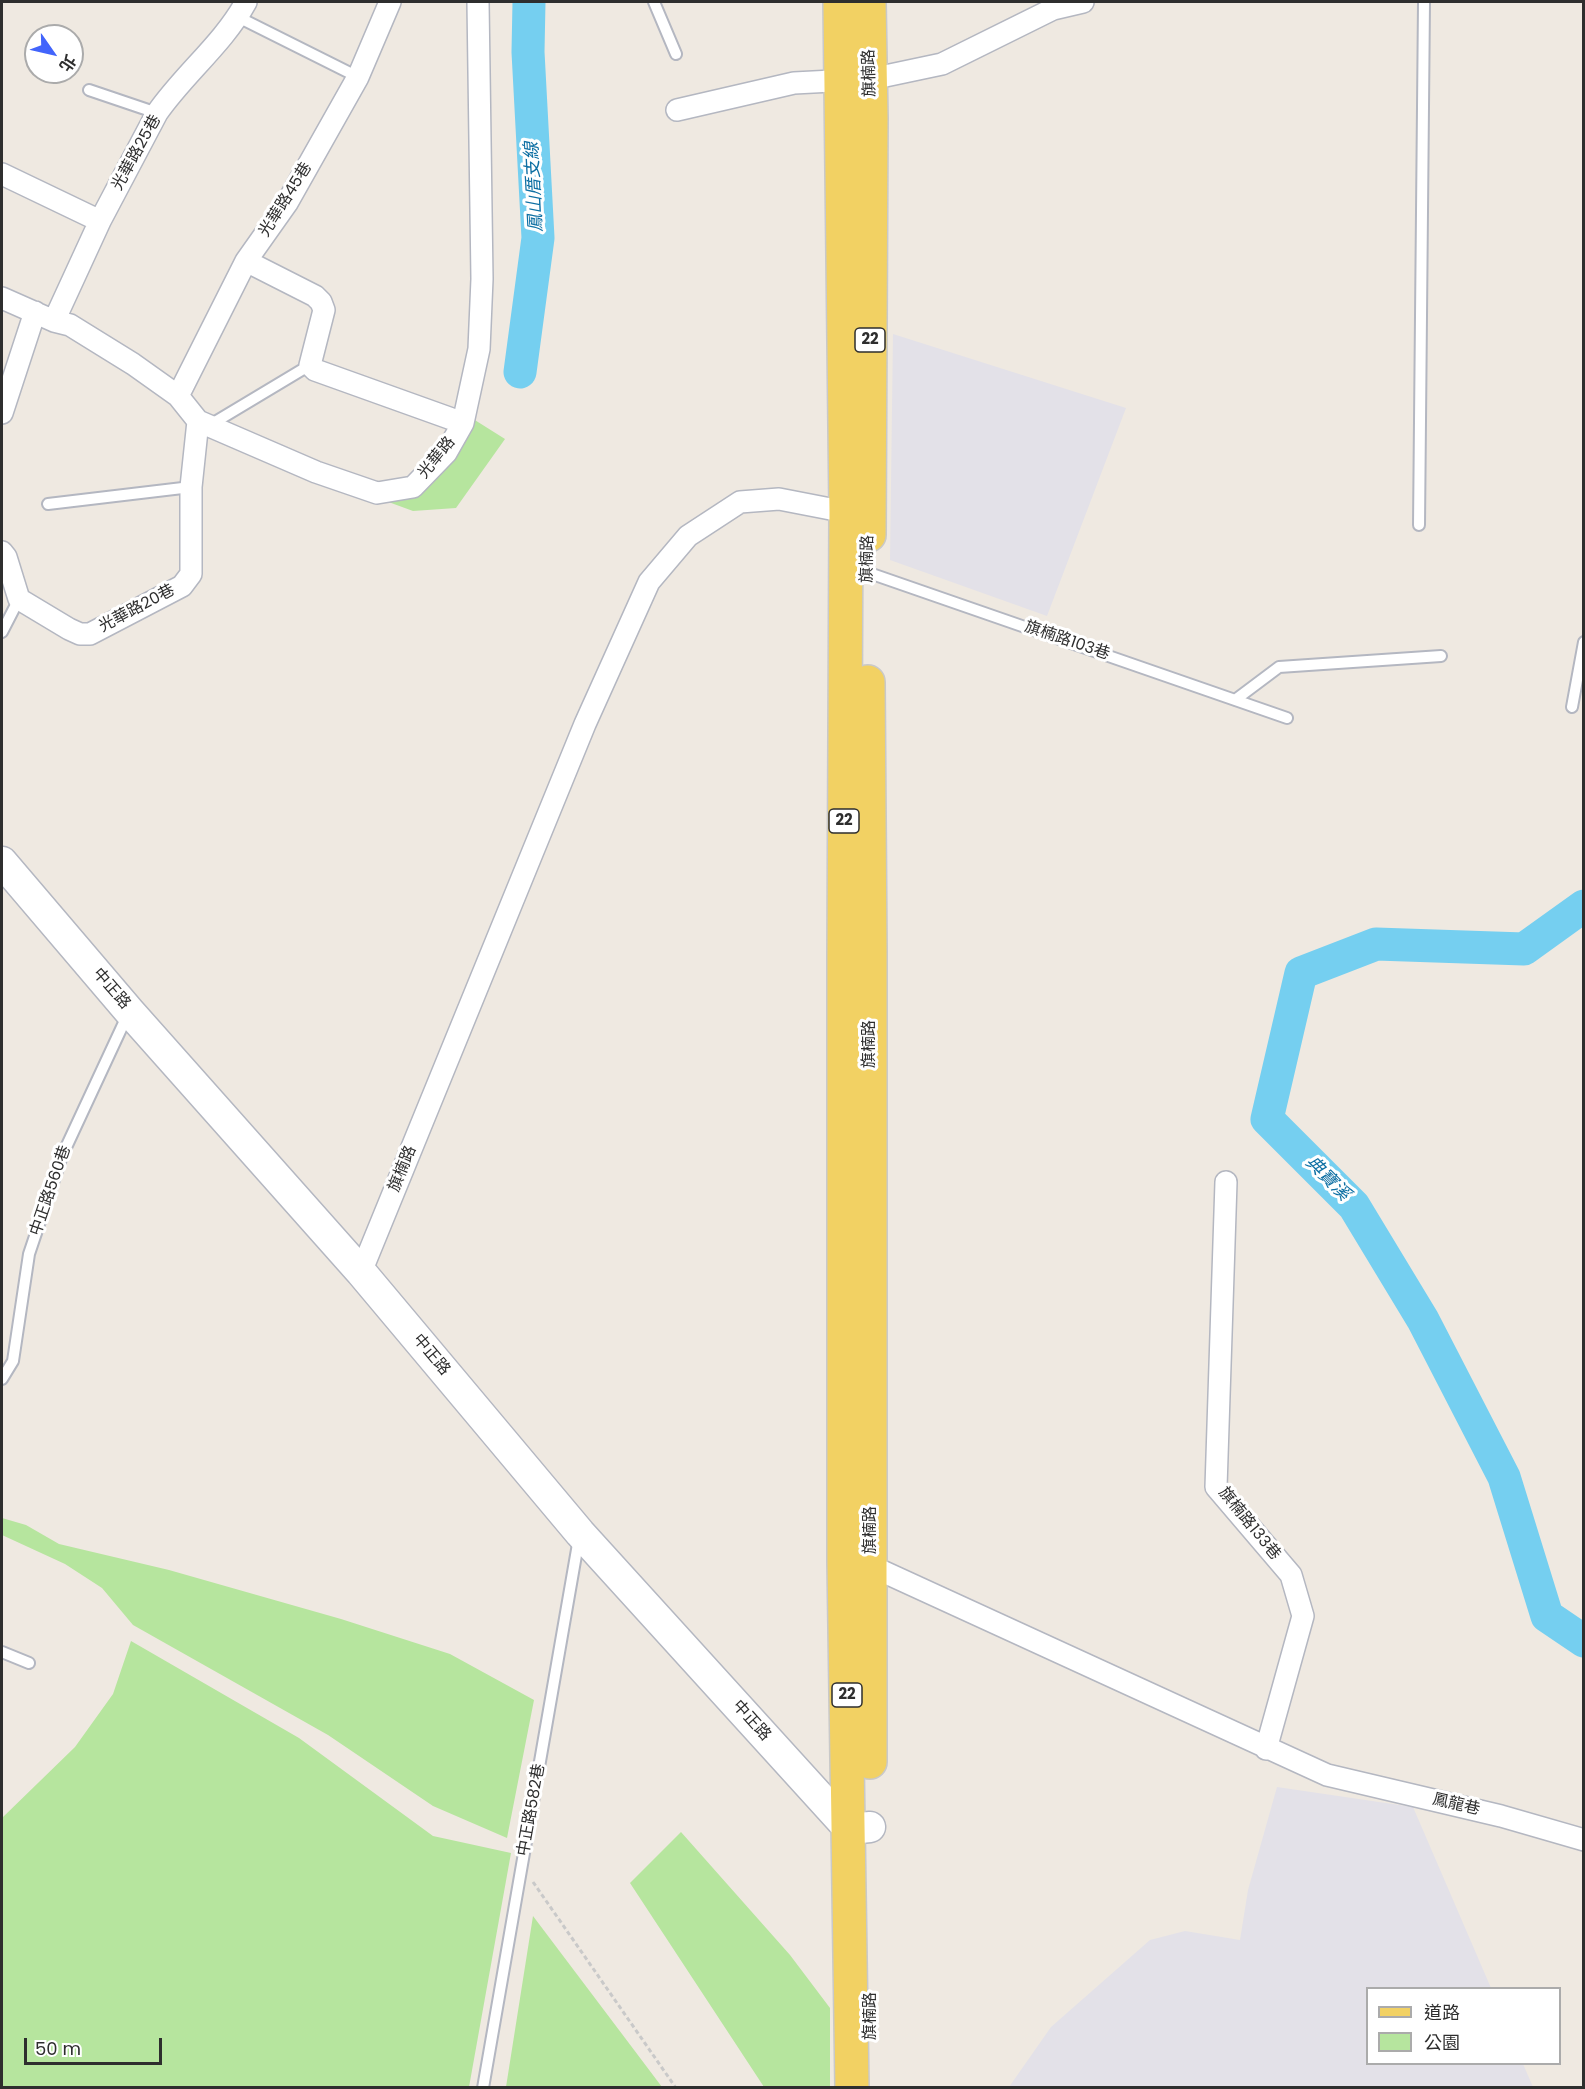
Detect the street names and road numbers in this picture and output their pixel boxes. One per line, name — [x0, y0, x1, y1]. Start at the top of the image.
street label: 旗楠路 — [860, 49, 880, 97]
street label: 光華路25巷 — [108, 112, 166, 194]
street label: 光華路45巷 — [256, 159, 316, 241]
road number: 22 — [855, 328, 885, 352]
street label: 光華路 — [414, 433, 460, 483]
street label: 旗楠路 — [858, 535, 878, 583]
street label: 光華路20巷 — [96, 581, 178, 637]
street label: 旗楠路103巷 — [1022, 618, 1112, 664]
road number: 22 — [829, 809, 859, 833]
street label: 中正路 — [88, 965, 134, 1013]
street label: 旗楠路 — [860, 1020, 880, 1068]
street label: 中正路560巷 — [27, 1143, 75, 1239]
street label: 旗楠路 — [385, 1143, 421, 1195]
street label: 中正路 — [408, 1330, 454, 1380]
street label: 旗楠路133巷 — [1214, 1484, 1284, 1564]
street label: 旗楠路 — [861, 1506, 881, 1554]
road number: 22 — [832, 1683, 862, 1707]
street label: 中正路 — [728, 1697, 774, 1745]
street label: 中正路582巷 — [514, 1762, 550, 1858]
street label: 鳳龍巷 — [1430, 1790, 1482, 1820]
street label: 旗楠路 — [861, 1992, 881, 2040]

